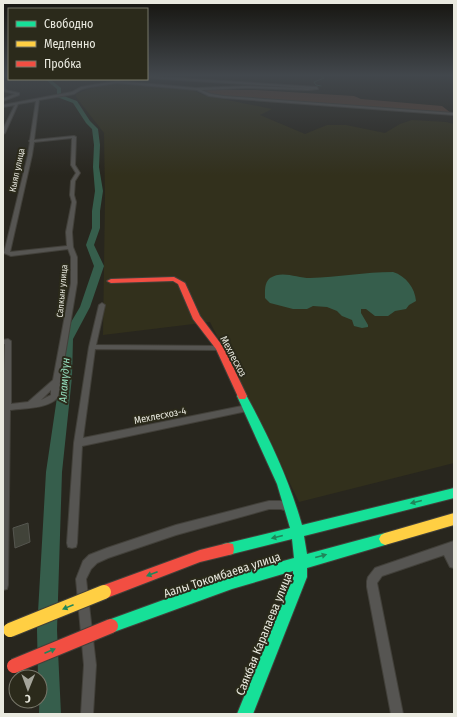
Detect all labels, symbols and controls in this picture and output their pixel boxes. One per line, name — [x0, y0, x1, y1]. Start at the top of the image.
legend — [8, 8, 148, 80]
text: Свободно — [44, 17, 93, 31]
text: Медленно — [44, 37, 96, 51]
text: Пробка — [44, 57, 82, 71]
street label: Кыял улица — [7, 147, 27, 193]
street label: Салкын улица — [55, 263, 69, 318]
street label: Мехлесхоз — [217, 334, 249, 379]
water label: Аламүдүн — [56, 357, 73, 404]
street label: Мехлесхоз-4 — [133, 405, 187, 427]
one-way arrow — [410, 499, 422, 505]
one-way arrow — [270, 535, 283, 541]
street label: Аалы Токомбаева улица — [162, 549, 282, 601]
one-way arrow — [315, 553, 327, 559]
street label: Саякбая Каралаева улица — [233, 570, 295, 697]
one-way arrow — [145, 571, 157, 577]
one-way arrow — [61, 604, 73, 610]
one-way arrow — [44, 648, 56, 654]
north arrow — [8, 669, 48, 709]
text: С — [25, 692, 31, 705]

